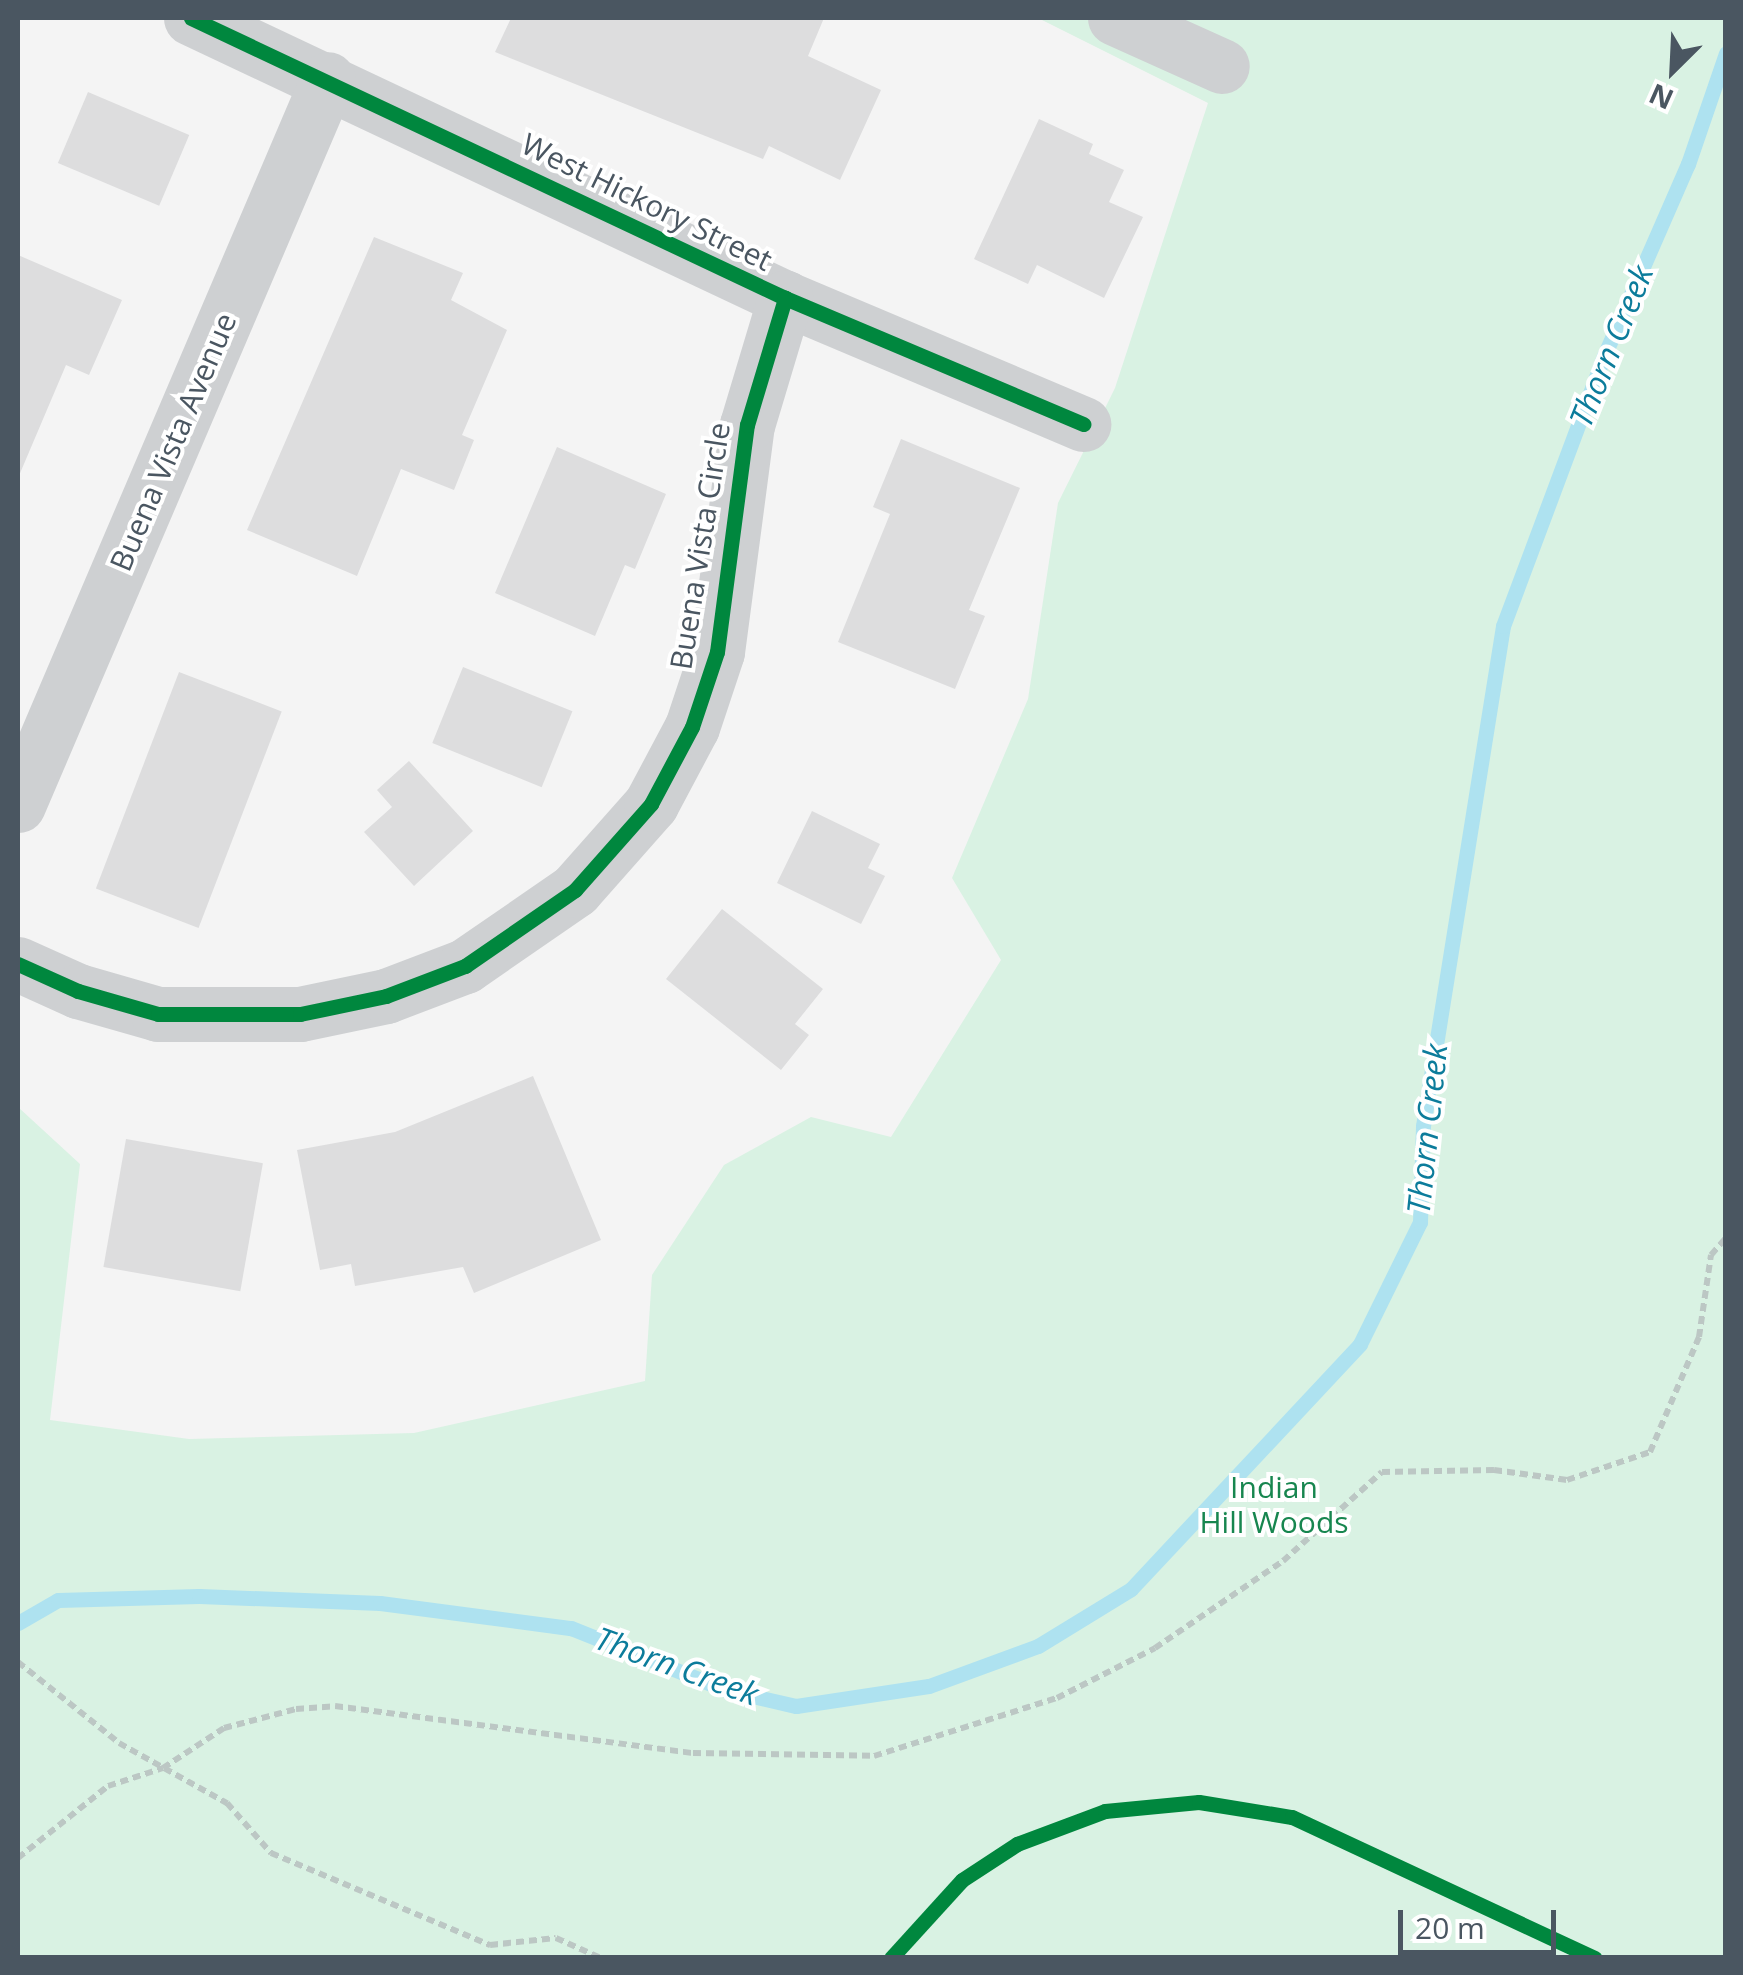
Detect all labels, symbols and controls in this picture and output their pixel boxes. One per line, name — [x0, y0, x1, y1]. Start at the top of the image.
north arrow — [1623, 20, 1723, 120]
text: N — [1643, 75, 1679, 119]
street label: West Hickory Street — [516, 126, 778, 278]
water label: Thorn Creek — [1561, 260, 1661, 432]
street label: Buena Vista Avenue — [102, 308, 244, 576]
street label: Buena Vista Circle — [663, 420, 737, 672]
water label: Thorn Creek — [1399, 1042, 1455, 1216]
park label: Indian Hill Woods — [1199, 1469, 1349, 1540]
water label: Thorn Creek — [590, 1619, 764, 1713]
scale bar — [1403, 1890, 1560, 1952]
text: 20 m — [1415, 1907, 1485, 1948]

